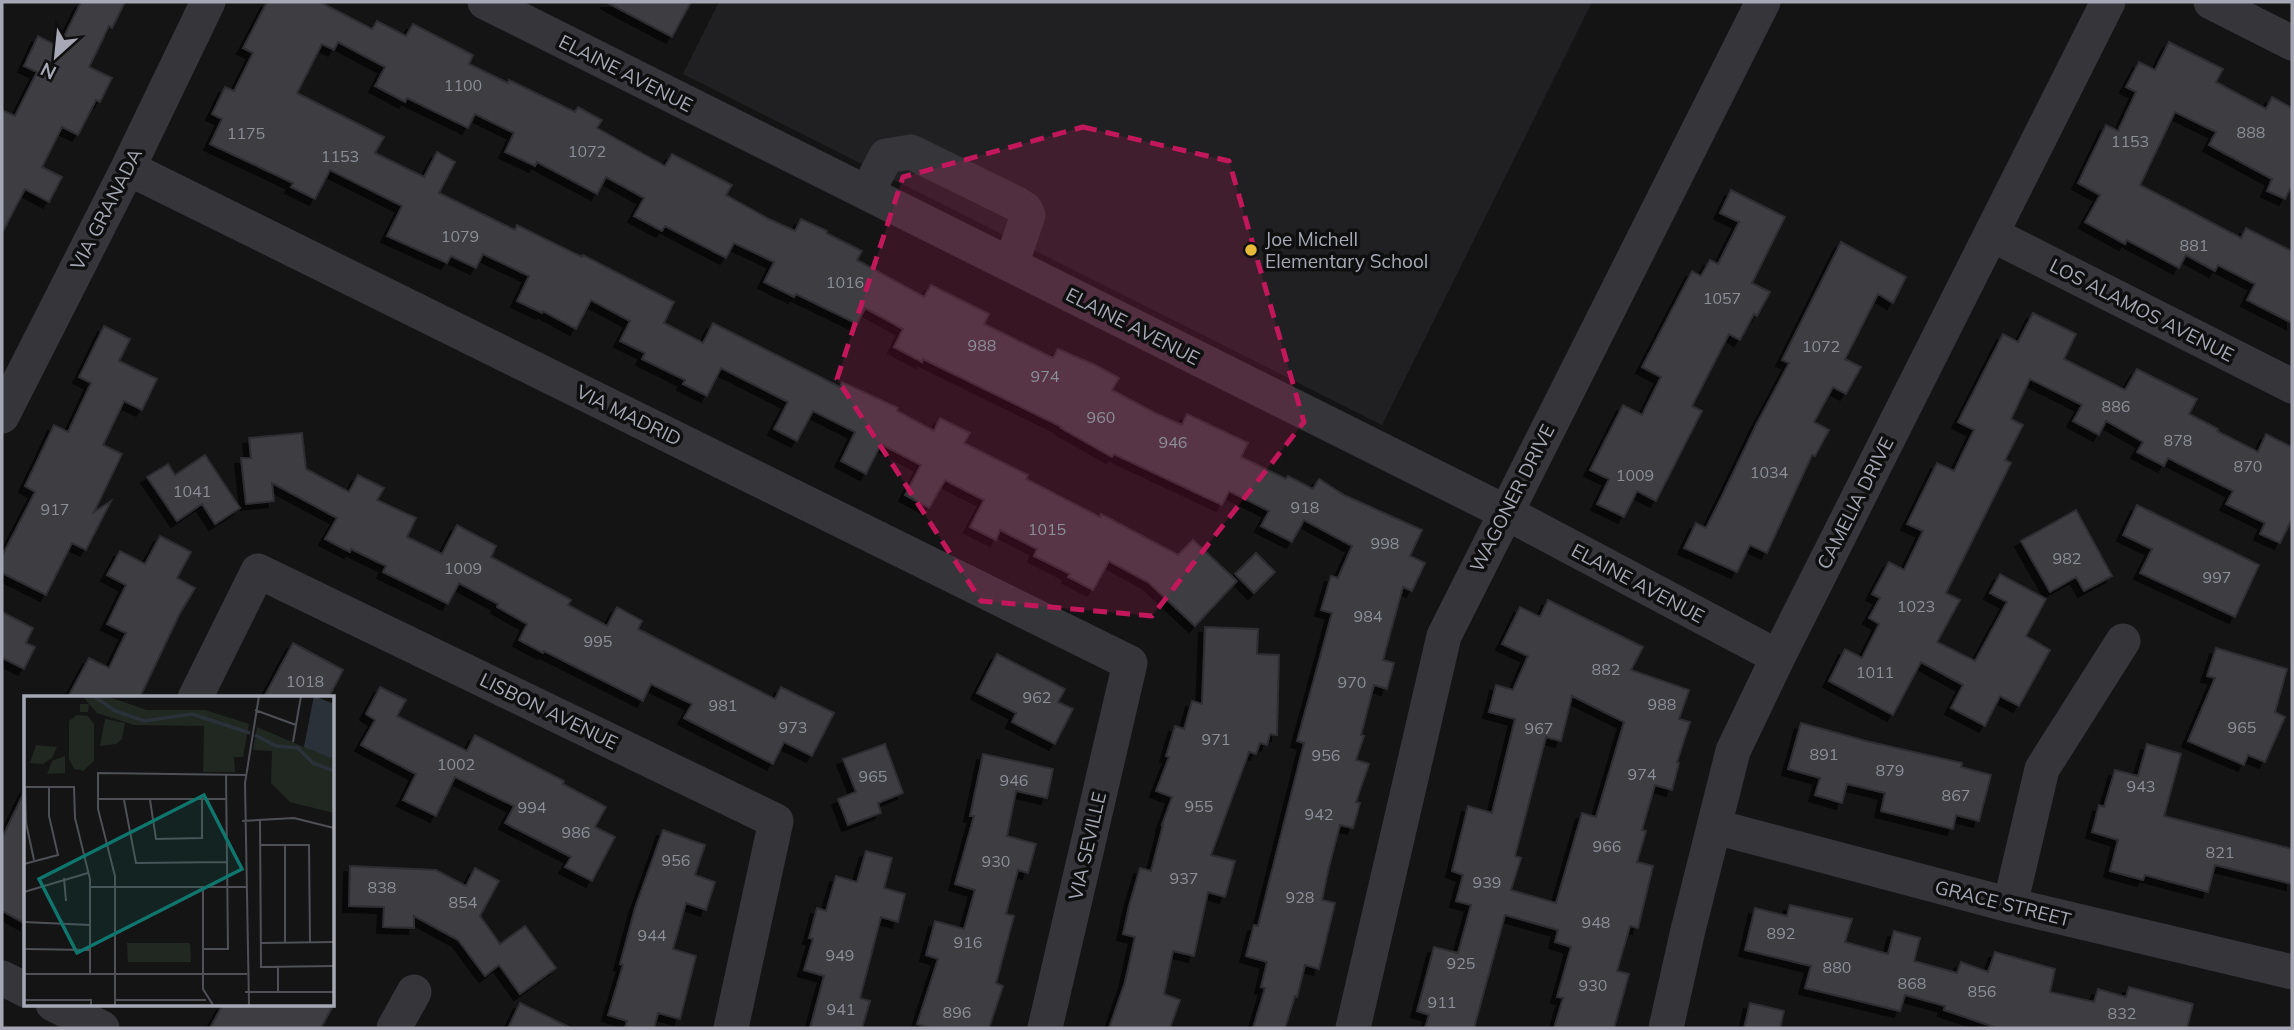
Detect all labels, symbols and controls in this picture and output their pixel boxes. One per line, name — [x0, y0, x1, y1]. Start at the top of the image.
north arrow — [21, 21, 91, 91]
street label: ELAINE AVENUE — [555, 29, 697, 117]
text: N — [36, 57, 60, 85]
house number: 1100 — [444, 75, 482, 95]
house number: 888 — [2237, 122, 2265, 142]
house number: 1175 — [227, 123, 265, 143]
house number: 1153 — [2111, 131, 2149, 151]
house number: 1072 — [568, 141, 606, 161]
street label: VIA GRANADA — [65, 144, 147, 274]
house number: 1153 — [321, 146, 359, 166]
house number: 1079 — [441, 226, 479, 246]
place label: Joe Michell Elementary School — [1265, 227, 1428, 273]
house number: 881 — [2180, 235, 2208, 255]
marker: Joe Michell Elementary School — [1243, 242, 1259, 258]
street label: LOS ALAMOS AVENUE — [2046, 253, 2238, 367]
house number: 1016 — [826, 272, 864, 292]
street label: ELAINE AVENUE — [1062, 282, 1204, 370]
house number: 1057 — [1703, 288, 1741, 308]
house number: 988 — [968, 335, 996, 355]
house number: 1072 — [1802, 336, 1840, 356]
house number: 974 — [1031, 366, 1060, 386]
street label: VIA MADRID — [573, 379, 685, 451]
house number: 886 — [2102, 396, 2130, 416]
house number: 960 — [1087, 407, 1115, 427]
street label: WAGONER DRIVE — [1464, 420, 1560, 576]
house number: 878 — [2164, 430, 2192, 450]
house number: 946 — [1159, 432, 1187, 452]
street label: CAMELIA DRIVE — [1811, 433, 1899, 573]
house number: 870 — [2234, 456, 2262, 476]
house number: 1034 — [1750, 462, 1789, 482]
house number: 1009 — [1616, 465, 1654, 485]
house number: 1041 — [173, 481, 211, 501]
house number: 918 — [1291, 497, 1319, 517]
house number: 917 — [41, 499, 69, 519]
house number: 1015 — [1028, 519, 1066, 539]
house number: 998 — [1371, 533, 1399, 553]
street label: ELAINE AVENUE — [1567, 538, 1709, 628]
house number: 982 — [2053, 548, 2081, 568]
house number: 1009 — [444, 558, 482, 578]
house number: 997 — [2203, 567, 2231, 587]
house number: 1023 — [1897, 596, 1935, 616]
house number: 984 — [1354, 606, 1383, 626]
house number: 995 — [584, 631, 612, 651]
house number: 882 — [1592, 659, 1620, 679]
house number: 1011 — [1856, 662, 1894, 682]
street label: LISBON AVENUE — [476, 667, 622, 755]
house number: 1018 — [286, 671, 324, 691]
house number: 970 — [1338, 672, 1366, 692]
house number: 962 — [1023, 687, 1051, 707]
house number: 988 — [1648, 694, 1676, 714]
house number: 981 — [709, 695, 737, 715]
inset map — [24, 696, 334, 1006]
house number: 973 — [779, 717, 807, 737]
house number: 965 — [2228, 717, 2256, 737]
house number: 967 — [1525, 718, 1553, 738]
house number: 971 — [1202, 729, 1230, 749]
house number: 891 — [1810, 744, 1838, 764]
house number: 956 — [1312, 745, 1340, 765]
house number: 1002 — [437, 754, 475, 774]
house number: 879 — [1876, 760, 1904, 780]
house number: 974 — [1628, 764, 1657, 784]
house number: 965 — [859, 766, 887, 786]
house number: 946 — [1000, 770, 1028, 790]
house number: 943 — [2127, 776, 2155, 796]
house number: 867 — [1942, 785, 1970, 805]
street label: VIA SEVILLE — [1063, 790, 1111, 902]
house number: 955 — [1185, 796, 1213, 816]
house number: 994 — [518, 797, 547, 817]
house number: 942 — [1305, 804, 1333, 824]
house number: 986 — [562, 822, 590, 842]
house number: 966 — [1593, 836, 1621, 856]
house number: 821 — [2206, 842, 2234, 862]
house number: 956 — [662, 850, 690, 870]
house number: 930 — [982, 851, 1010, 871]
house number: 937 — [1170, 868, 1198, 888]
house number: 939 — [1473, 872, 1501, 892]
street label: GRACE STREET — [1932, 874, 2074, 932]
house number: 838 — [368, 877, 396, 897]
house number: 928 — [1286, 887, 1314, 907]
house number: 854 — [449, 892, 478, 912]
house number: 948 — [1582, 912, 1610, 932]
house number: 892 — [1767, 923, 1795, 943]
house number: 944 — [638, 925, 667, 945]
house number: 916 — [954, 932, 982, 952]
house number: 949 — [826, 945, 854, 965]
house number: 925 — [1447, 953, 1475, 973]
house number: 880 — [1823, 957, 1851, 977]
house number: 868 — [1898, 973, 1926, 993]
house number: 930 — [1579, 975, 1607, 995]
house number: 856 — [1968, 981, 1996, 1001]
house number: 911 — [1428, 992, 1456, 1012]
house number: 941 — [827, 999, 855, 1019]
house number: 896 — [943, 1002, 971, 1022]
house number: 832 — [2108, 1003, 2136, 1023]

